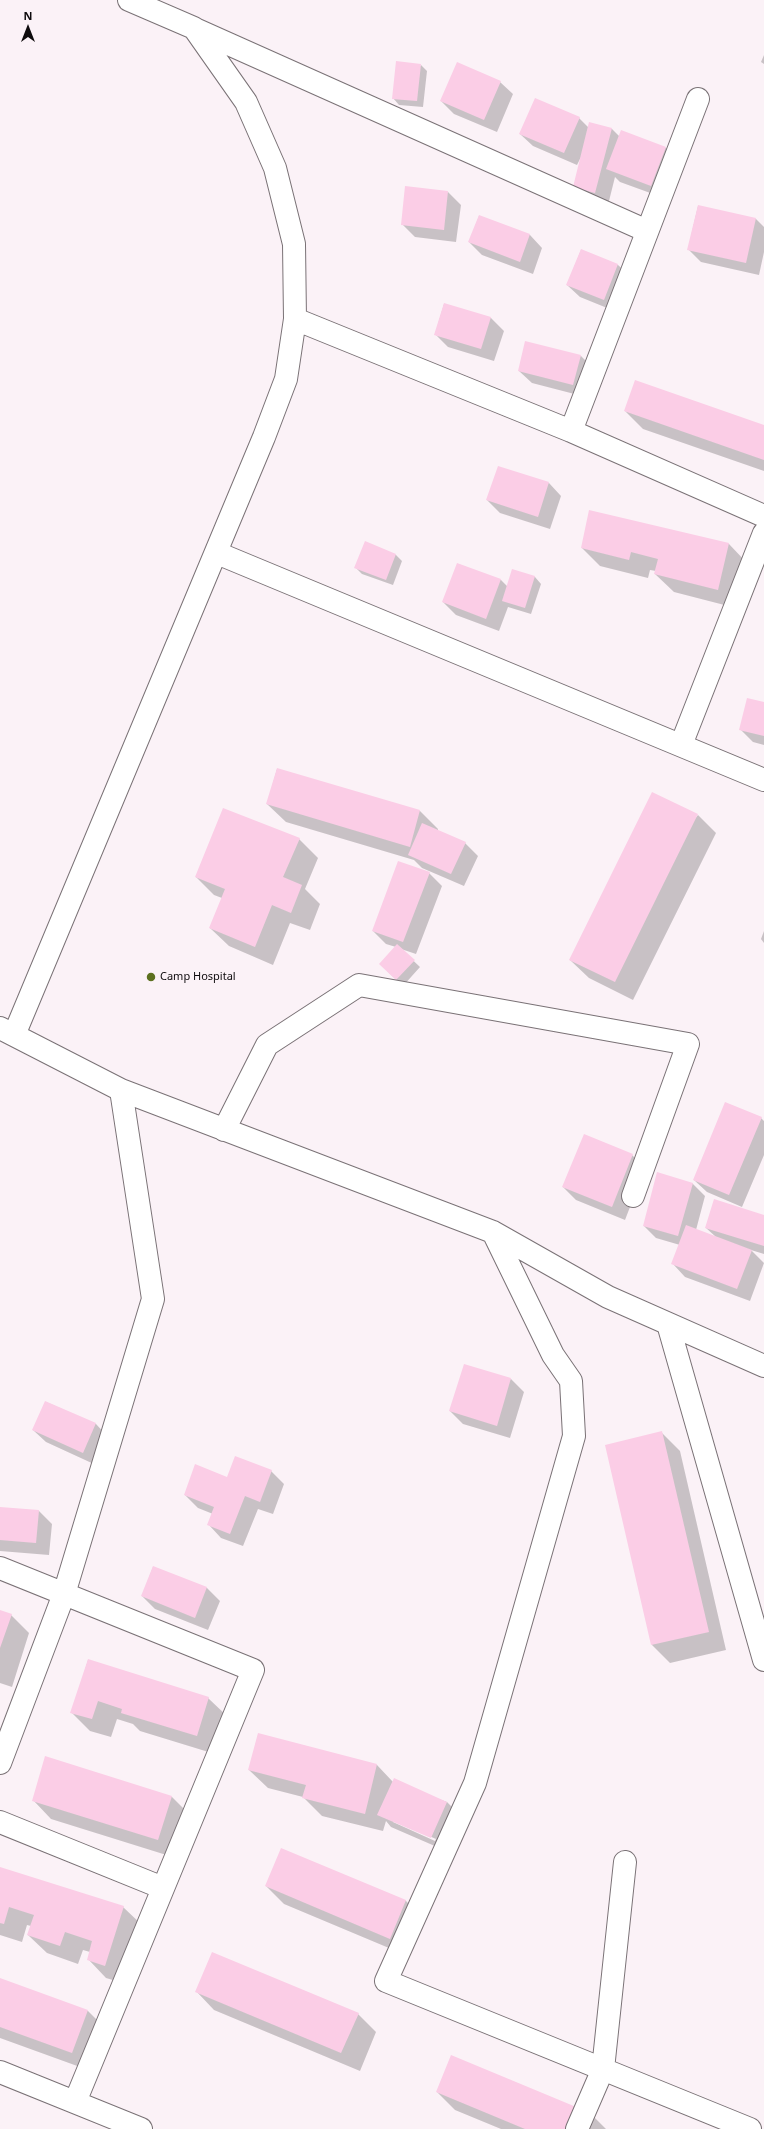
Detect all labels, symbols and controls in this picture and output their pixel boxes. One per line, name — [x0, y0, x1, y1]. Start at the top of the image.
north arrow — [8, 8, 48, 48]
text: N — [24, 8, 32, 23]
place label: Camp Hospital — [160, 970, 236, 984]
marker: Camp Hospital — [145, 971, 157, 983]

